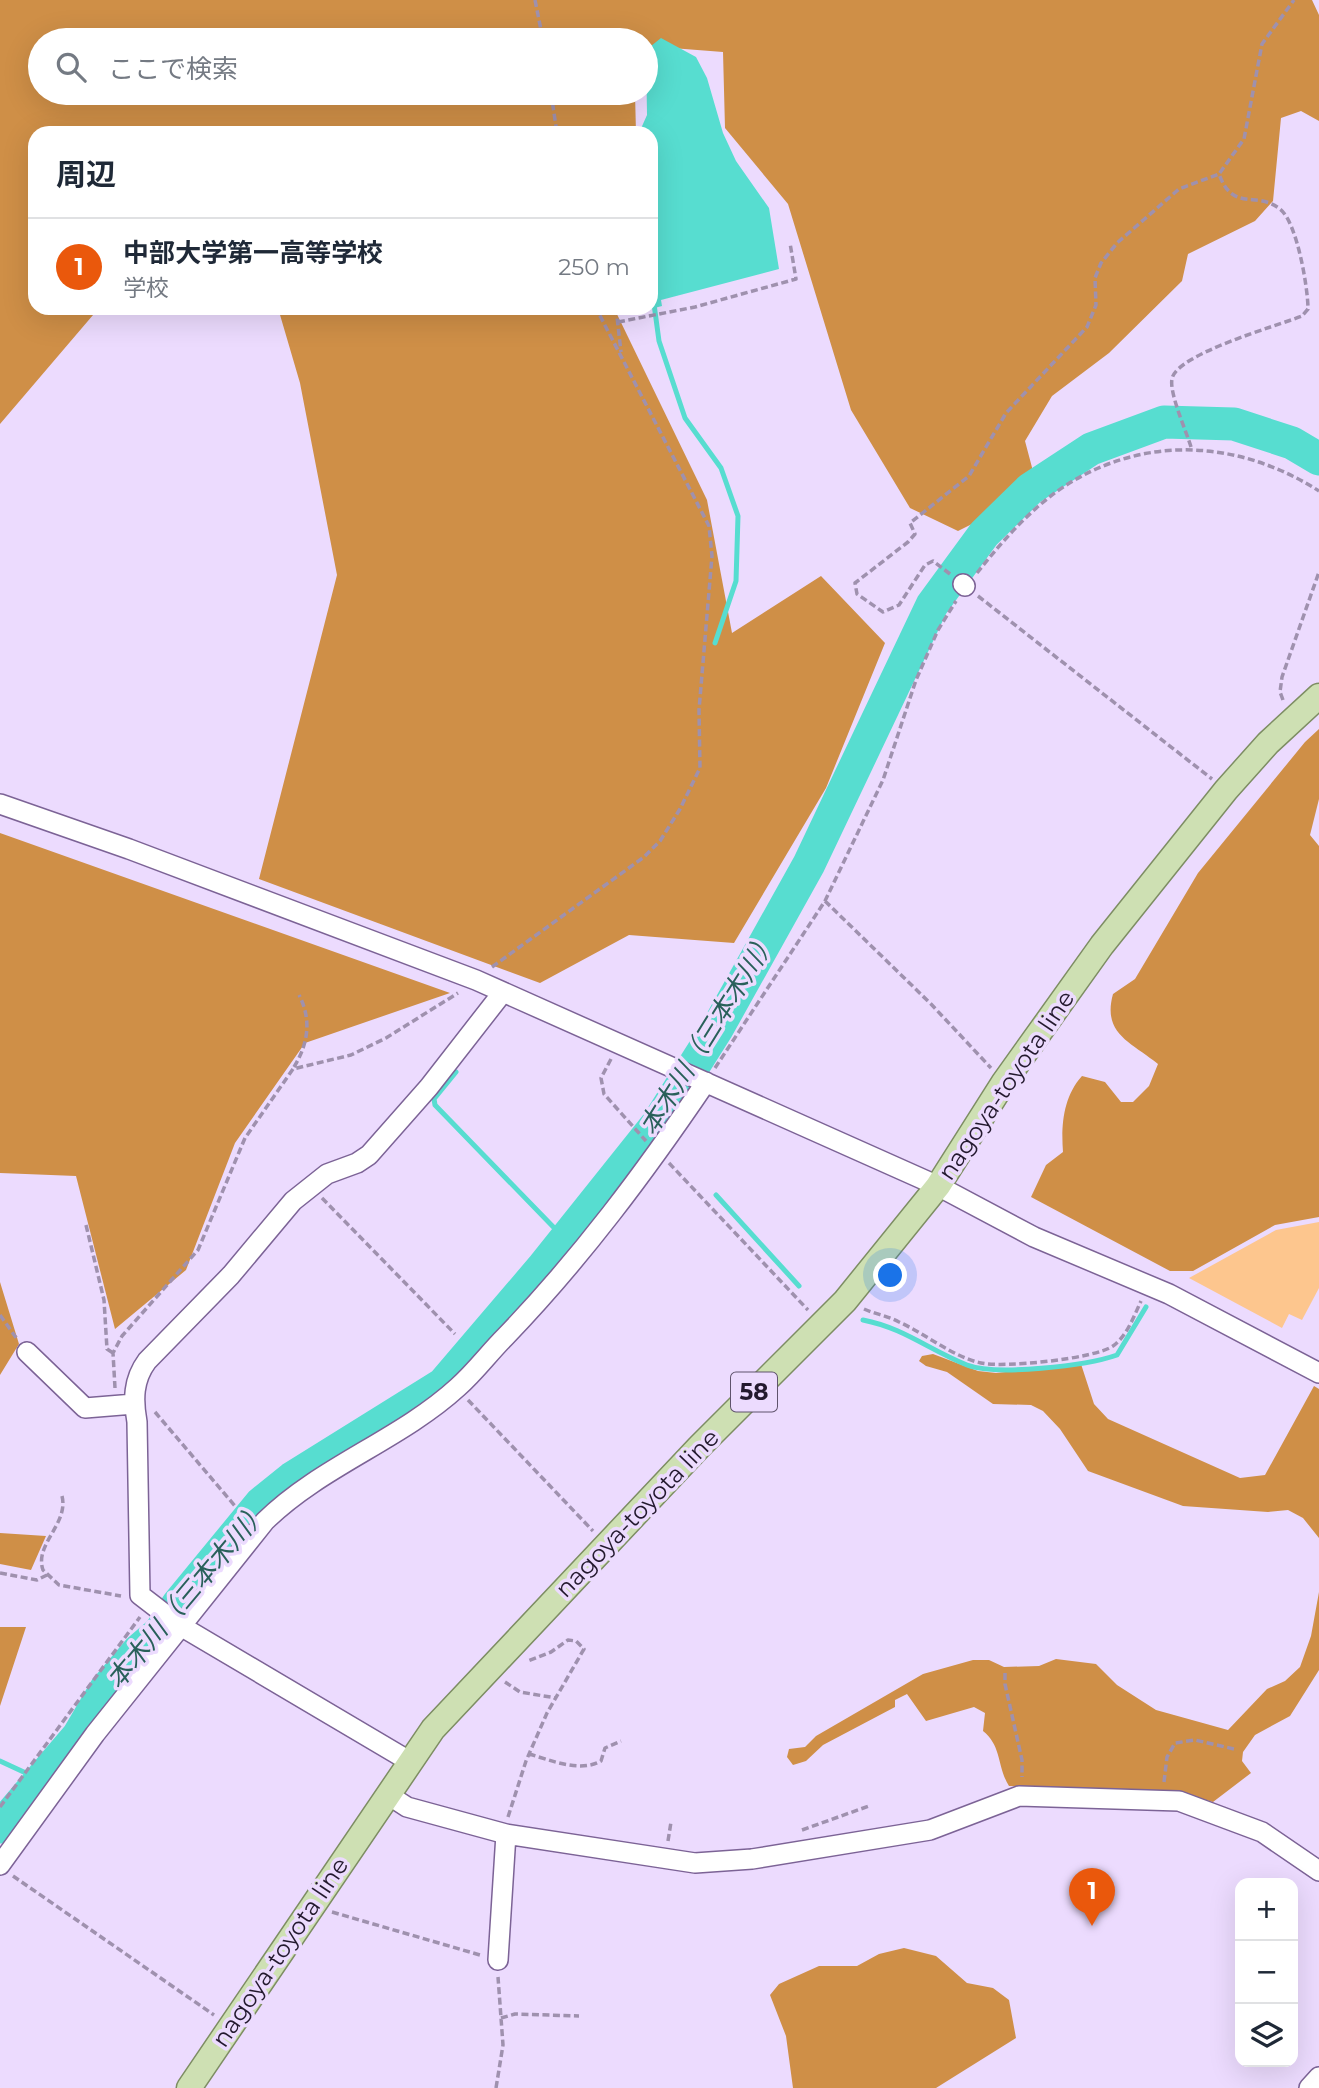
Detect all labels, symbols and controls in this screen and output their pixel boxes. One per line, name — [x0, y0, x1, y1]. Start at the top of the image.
search box — [28, 28, 658, 105]
icon: search — [52, 48, 90, 86]
text: ここで検索 — [108, 53, 238, 85]
text: 周辺 — [56, 156, 116, 193]
text: 中部大学第一高等学校 — [123, 237, 383, 269]
text: 1 — [74, 253, 84, 281]
text: 250 m — [558, 253, 630, 281]
text: 学校 — [123, 274, 169, 302]
water label: 本木川（三本木川） — [632, 925, 784, 1141]
street label: nagoya-toyota line — [932, 985, 1080, 1185]
your location — [873, 1258, 907, 1292]
road number: 58 — [731, 1372, 777, 1412]
street label: nagoya-toyota line — [549, 1423, 725, 1603]
water label: 本木川（三本木川） — [100, 1495, 274, 1695]
street label: nagoya-toyota line — [206, 1852, 354, 2052]
pin: 1 — [1069, 1868, 1115, 1926]
map controls — [1235, 1878, 1298, 2067]
button: + — [1235, 1878, 1298, 1941]
button: − — [1235, 1941, 1298, 2004]
button: layers — [1235, 2004, 1298, 2067]

